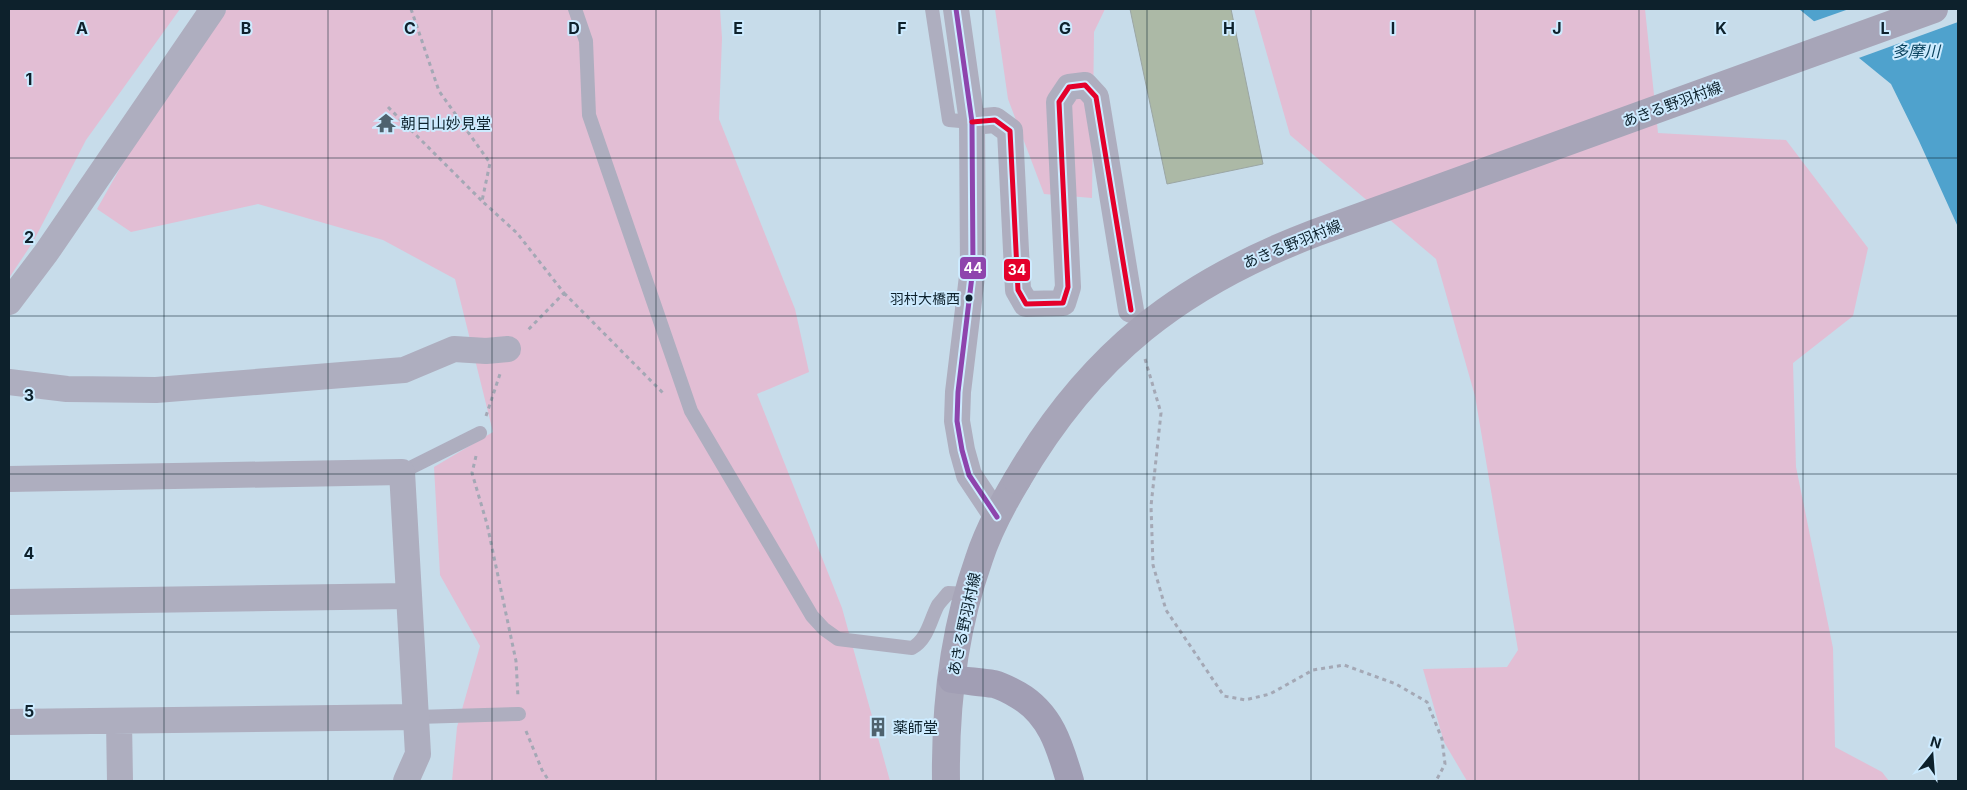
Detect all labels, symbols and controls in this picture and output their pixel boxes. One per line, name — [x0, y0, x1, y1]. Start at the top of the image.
text: A — [76, 18, 88, 38]
text: B — [241, 18, 251, 38]
text: C — [404, 18, 416, 38]
text: D — [568, 18, 580, 38]
text: E — [733, 18, 743, 38]
text: F — [897, 18, 907, 38]
text: G — [1059, 18, 1071, 38]
text: H — [1223, 18, 1235, 38]
text: I — [1391, 18, 1395, 38]
text: J — [1552, 18, 1562, 38]
text: K — [1715, 18, 1727, 38]
text: L — [1880, 18, 1890, 38]
water label: 多摩川 — [1892, 41, 1942, 61]
text: 1 — [26, 69, 32, 89]
street label: あきる野羽村線 — [1620, 77, 1724, 131]
temple icon: 朝日山妙見堂 — [375, 112, 397, 134]
place label: 朝日山妙見堂 — [401, 114, 491, 133]
street label: あきる野羽村線 — [1240, 216, 1344, 272]
text: 2 — [24, 227, 34, 247]
line badge: 44 — [959, 256, 987, 280]
line badge: 34 — [1003, 258, 1031, 282]
text: 44 — [964, 259, 982, 276]
text: 34 — [1008, 261, 1026, 278]
place label: 羽村大橋西 — [890, 290, 960, 307]
marker: 羽村大橋西 — [964, 293, 974, 303]
text: 3 — [24, 385, 34, 405]
text: 4 — [24, 543, 35, 563]
street label: あきる野羽村線 — [944, 571, 984, 677]
text: 5 — [24, 701, 34, 721]
building icon: 薬師堂 — [867, 716, 889, 738]
place label: 薬師堂 — [893, 718, 938, 737]
north arrow — [1907, 730, 1957, 780]
text: N — [1928, 732, 1944, 752]

